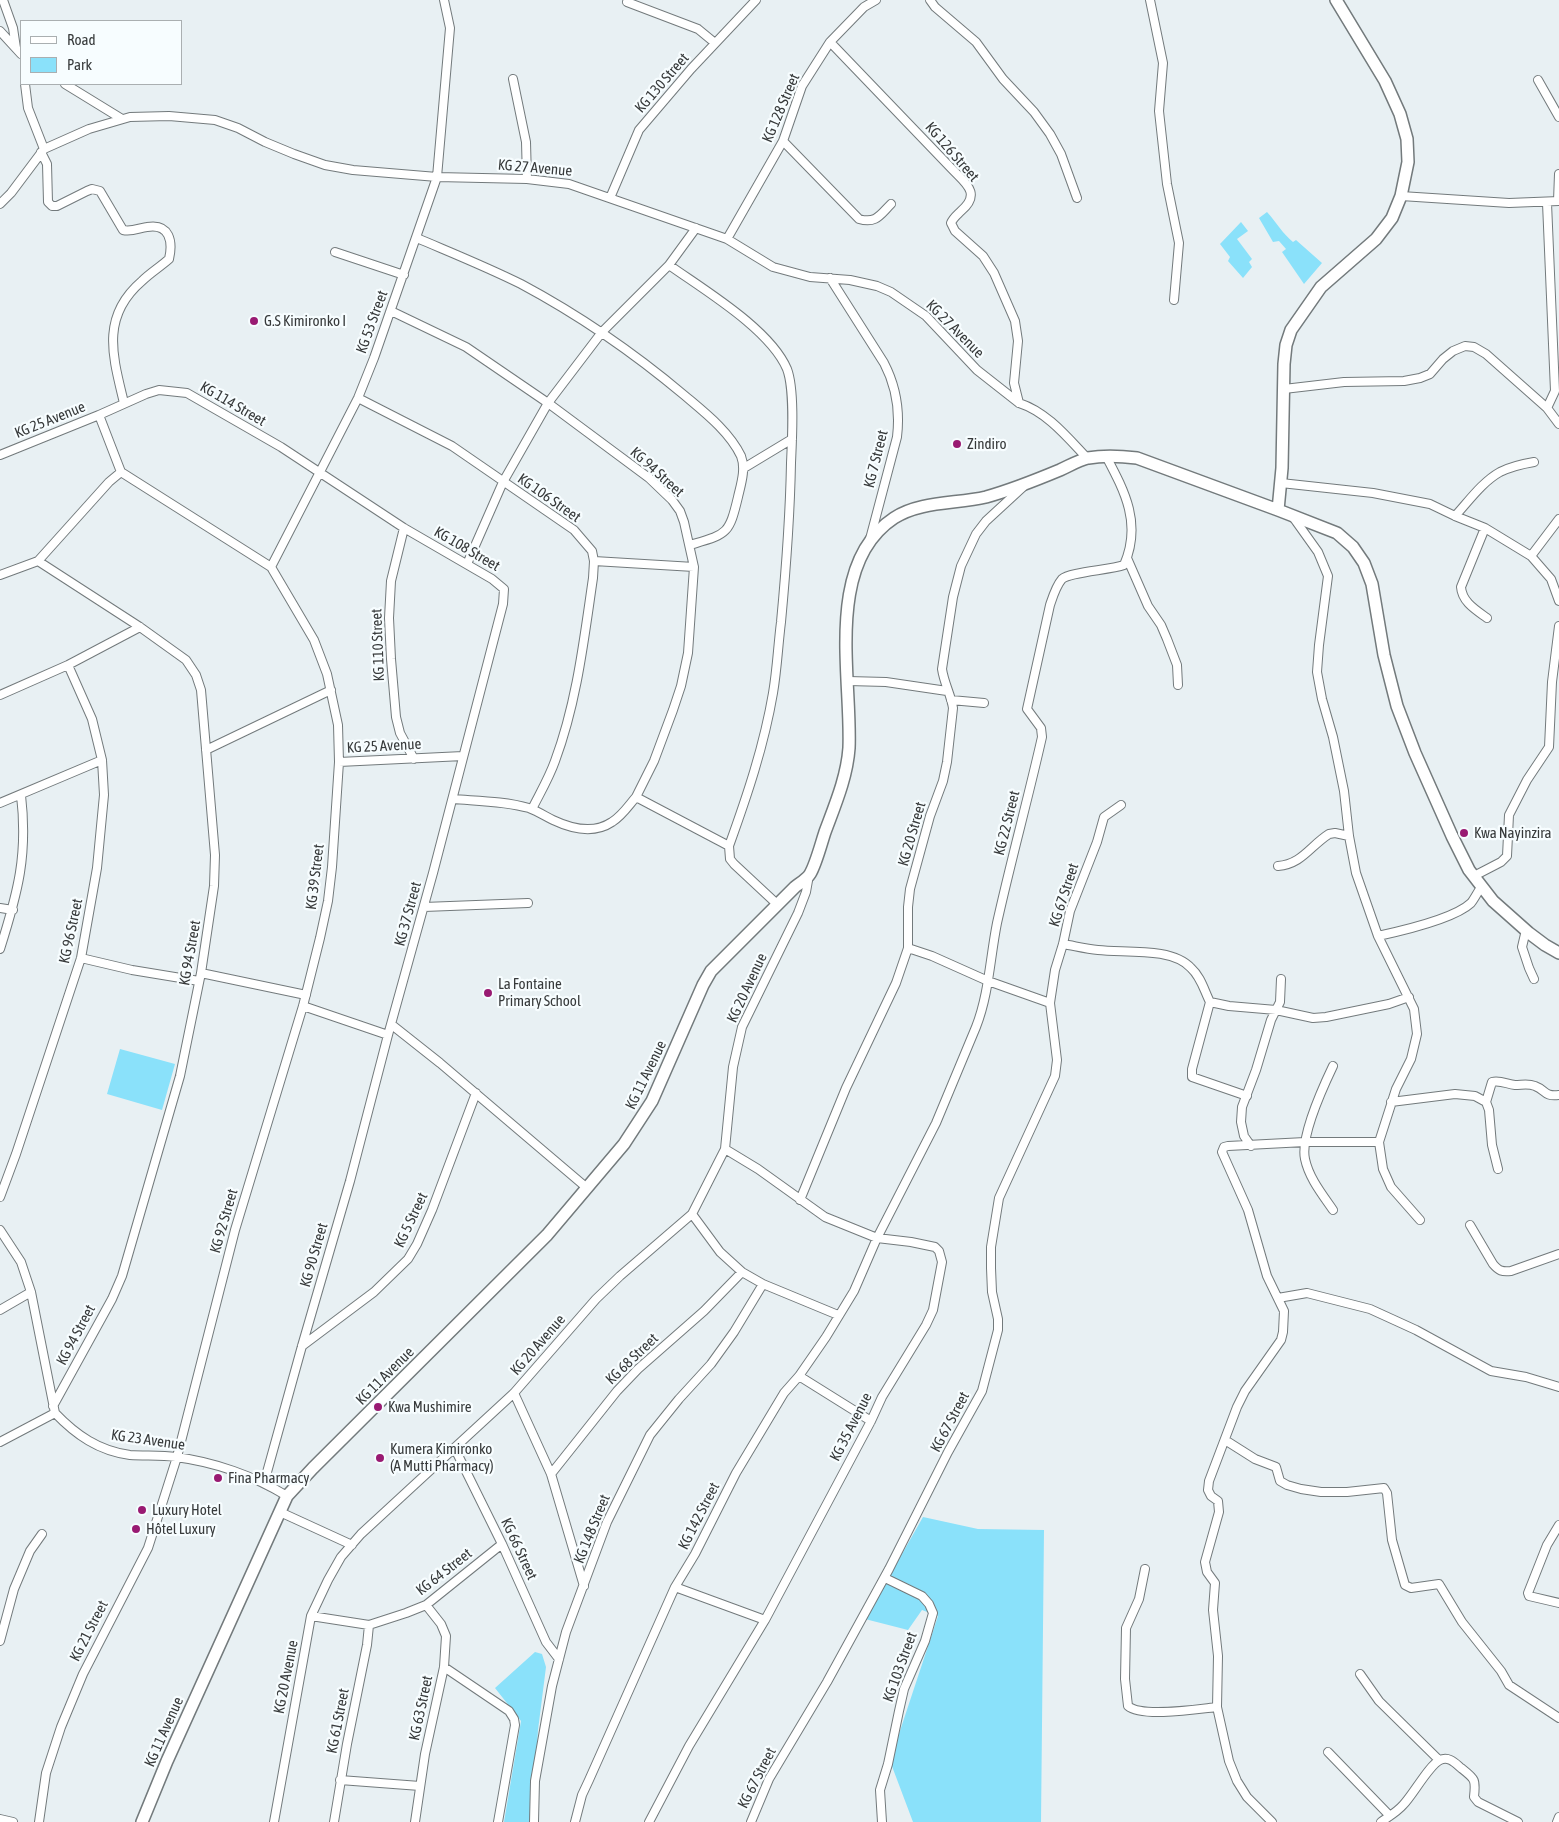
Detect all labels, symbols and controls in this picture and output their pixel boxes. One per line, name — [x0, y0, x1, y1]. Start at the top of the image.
legend — [20, 20, 182, 85]
text: Road — [67, 31, 96, 48]
street label: KG 130 Street — [631, 50, 693, 116]
text: Park — [67, 56, 92, 73]
street label: KG 128 Street — [758, 71, 804, 145]
street label: KG 126 Street — [921, 119, 983, 185]
street label: KG 27 Avenue — [497, 156, 573, 180]
street label: KG 53 Street — [352, 288, 392, 356]
street label: KG 27 Avenue — [922, 296, 988, 362]
place label: G.S Kimironko I — [264, 312, 346, 330]
marker: G.S Kimironko I — [248, 315, 260, 327]
street label: KG 114 Street — [197, 378, 269, 430]
street label: KG 25 Avenue — [12, 398, 88, 442]
street label: KG 7 Street — [860, 428, 892, 490]
place label: Zindiro — [967, 435, 1007, 453]
marker: Zindiro — [951, 438, 963, 450]
street label: KG 94 Street — [626, 443, 688, 501]
street label: KG 106 Street — [514, 470, 584, 526]
street label: KG 108 Street — [431, 523, 503, 575]
street label: KG 110 Street — [368, 608, 388, 682]
street label: KG 25 Avenue — [346, 735, 422, 757]
street label: KG 22 Street — [990, 789, 1024, 857]
street label: KG 20 Street — [894, 800, 930, 868]
place label: Kwa Nayinzira — [1474, 824, 1551, 842]
marker: Kwa Nayinzira — [1458, 827, 1470, 839]
street label: KG 39 Street — [302, 843, 328, 911]
street label: KG 67 Street — [1045, 861, 1083, 929]
street label: KG 37 Street — [391, 880, 425, 948]
street label: KG 96 Street — [55, 897, 87, 965]
street label: KG 94 Street — [175, 919, 205, 987]
street label: KG 20 Avenue — [723, 950, 771, 1026]
place label: La Fontaine Primary School — [498, 975, 581, 1010]
marker: La Fontaine Primary School — [482, 987, 494, 999]
street label: KG 11 Avenue — [622, 1038, 670, 1112]
street label: KG 92 Street — [206, 1187, 242, 1255]
street label: KG 5 Street — [390, 1189, 432, 1251]
street label: KG 90 Street — [296, 1221, 332, 1289]
street label: KG 94 Street — [53, 1302, 99, 1368]
street label: KG 20 Avenue — [507, 1311, 569, 1379]
street label: KG 68 Street — [602, 1330, 662, 1388]
street label: KG 11 Avenue — [352, 1343, 418, 1409]
street label: KG 67 Street — [927, 1389, 973, 1455]
street label: KG 35 Avenue — [826, 1390, 876, 1464]
place label: Kwa Mushimire — [388, 1398, 472, 1416]
marker: Kwa Mushimire — [372, 1401, 384, 1413]
street label: KG 23 Avenue — [110, 1426, 186, 1454]
place label: Kumera Kimironko (A Mutti Pharmacy) — [390, 1440, 494, 1475]
marker: Kumera Kimironko (A Mutti Pharmacy) — [374, 1452, 386, 1464]
place label: Fina Pharmacy — [228, 1469, 309, 1487]
marker: Fina Pharmacy — [212, 1472, 224, 1484]
street label: KG 142 Street — [674, 1479, 724, 1553]
street label: KG 148 Street — [570, 1492, 614, 1566]
place label: Luxury Hotel — [152, 1501, 222, 1519]
marker: Luxury Hotel — [136, 1504, 148, 1516]
street label: KG 66 Street — [497, 1515, 541, 1583]
place label: Hôtel Luxury — [146, 1520, 216, 1538]
marker: Hôtel Luxury — [130, 1523, 142, 1535]
street label: KG 64 Street — [412, 1545, 476, 1599]
street label: KG 21 Street — [66, 1598, 112, 1664]
street label: KG 103 Street — [879, 1630, 921, 1704]
street label: KG 20 Avenue — [270, 1639, 302, 1715]
street label: KG 63 Street — [405, 1674, 437, 1742]
street label: KG 61 Street — [323, 1687, 353, 1755]
street label: KG 11 Avenue — [141, 1694, 187, 1770]
street label: KG 67 Street — [734, 1745, 780, 1811]

